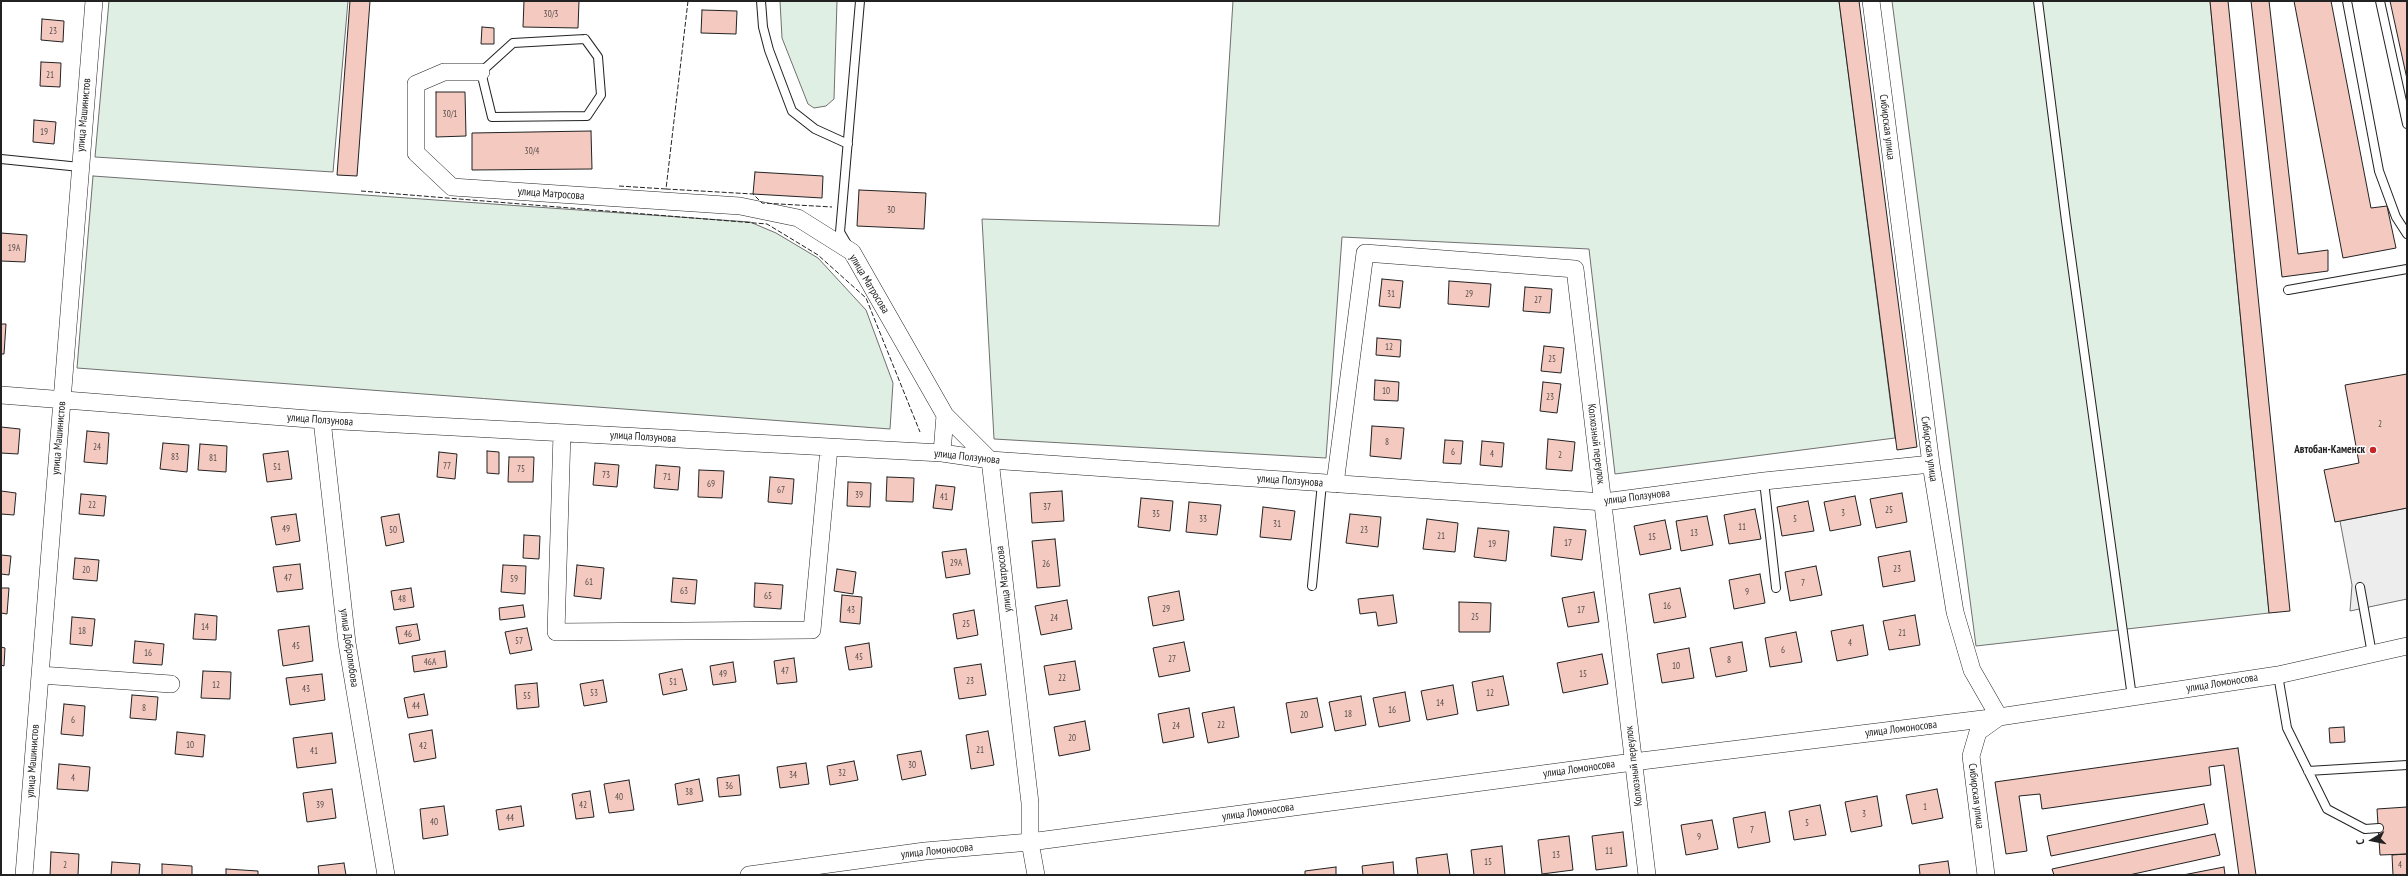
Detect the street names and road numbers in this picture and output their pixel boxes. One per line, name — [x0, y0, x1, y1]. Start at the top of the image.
street label: улица Машинистов — [74, 78, 94, 152]
street label: Сибирская улица — [1876, 93, 1898, 161]
street label: улица Матросова — [517, 185, 585, 203]
street label: улица Матросова — [846, 252, 892, 316]
street label: улица Машинистов — [49, 401, 69, 475]
street label: Колхозный переулок — [1585, 403, 1607, 485]
street label: улица Ползунова — [286, 411, 354, 429]
street label: Сибирская улица — [1918, 415, 1940, 483]
street label: улица Ползунова — [610, 429, 676, 445]
street label: улица Ползунова — [933, 447, 1001, 467]
street label: улица Ползунова — [1256, 472, 1324, 490]
street label: улица Ползунова — [1603, 486, 1671, 508]
street label: улица Матросова — [993, 545, 1015, 613]
street label: улица Добролюбова — [337, 608, 361, 688]
street label: улица Ломоносова — [2185, 671, 2259, 695]
street label: улица Ломоносова — [1864, 718, 1938, 740]
street label: улица Машинистов — [24, 724, 42, 798]
street label: Колхозный переулок — [1623, 725, 1645, 807]
street label: улица Ломоносова — [1542, 757, 1616, 781]
street label: Сибирская улица — [1965, 762, 1987, 830]
street label: улица Ломоносова — [1221, 800, 1295, 824]
street label: улица Ломоносова — [900, 841, 974, 861]

